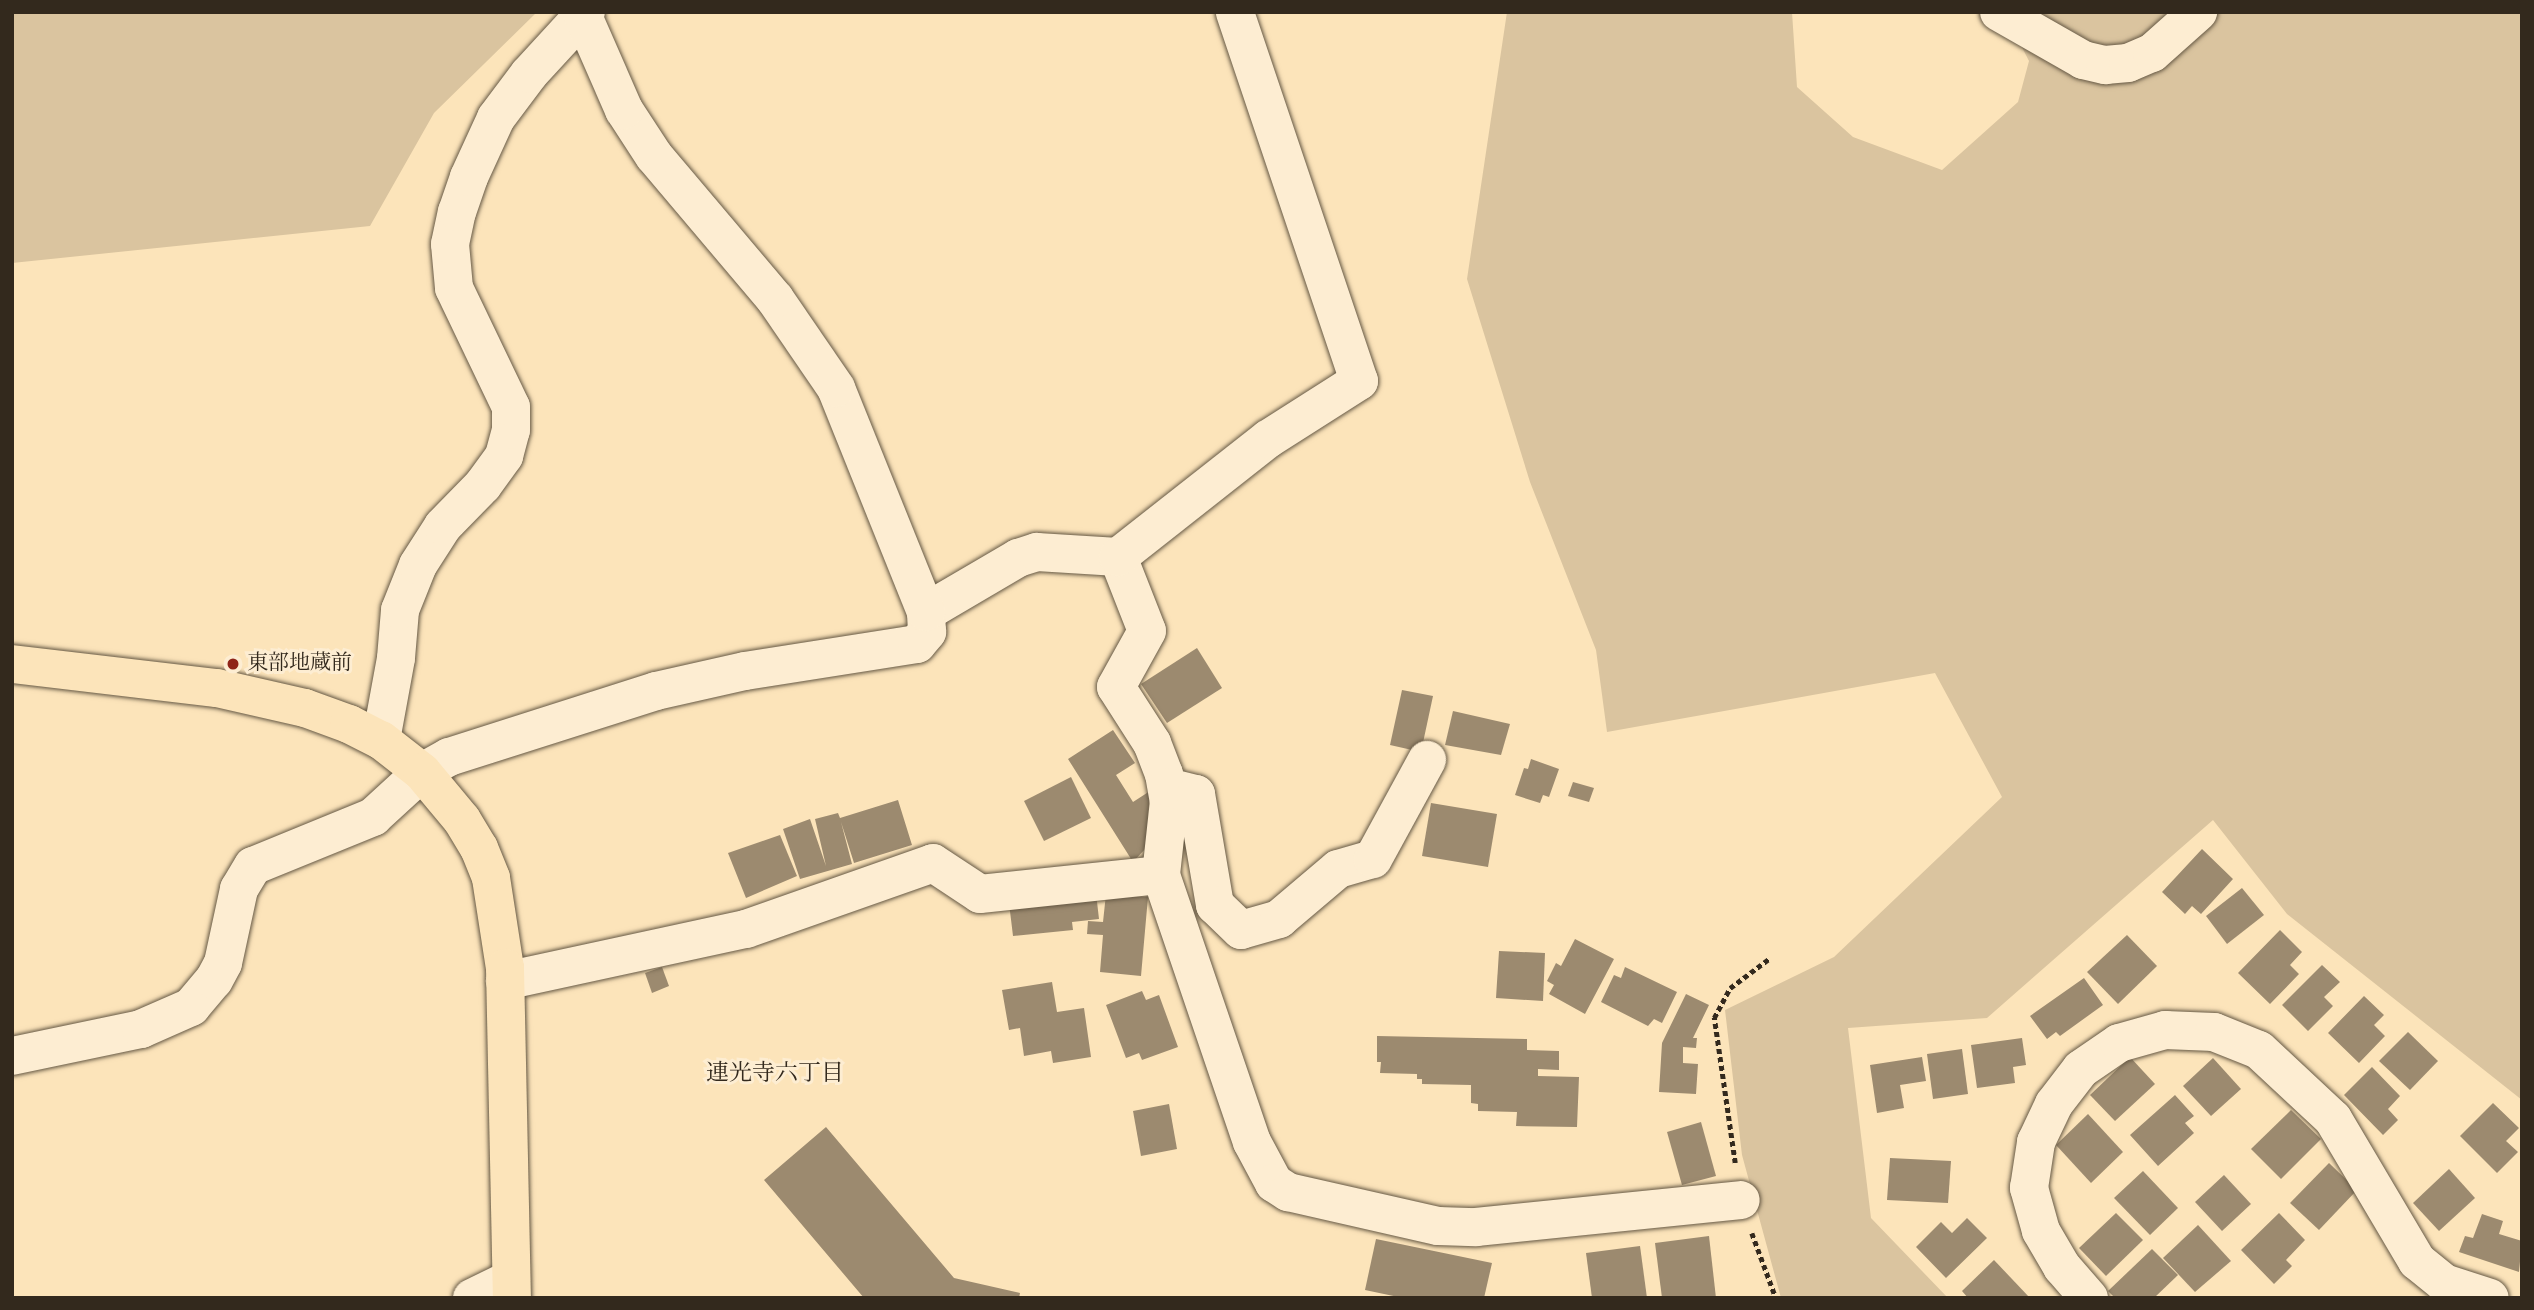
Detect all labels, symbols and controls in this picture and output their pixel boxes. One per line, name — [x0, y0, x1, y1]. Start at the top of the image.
place label: 東部地蔵前 — [247, 651, 352, 677]
marker: 東部地蔵前 — [225, 656, 241, 672]
district label: 連光寺六丁目 — [706, 1060, 844, 1088]

